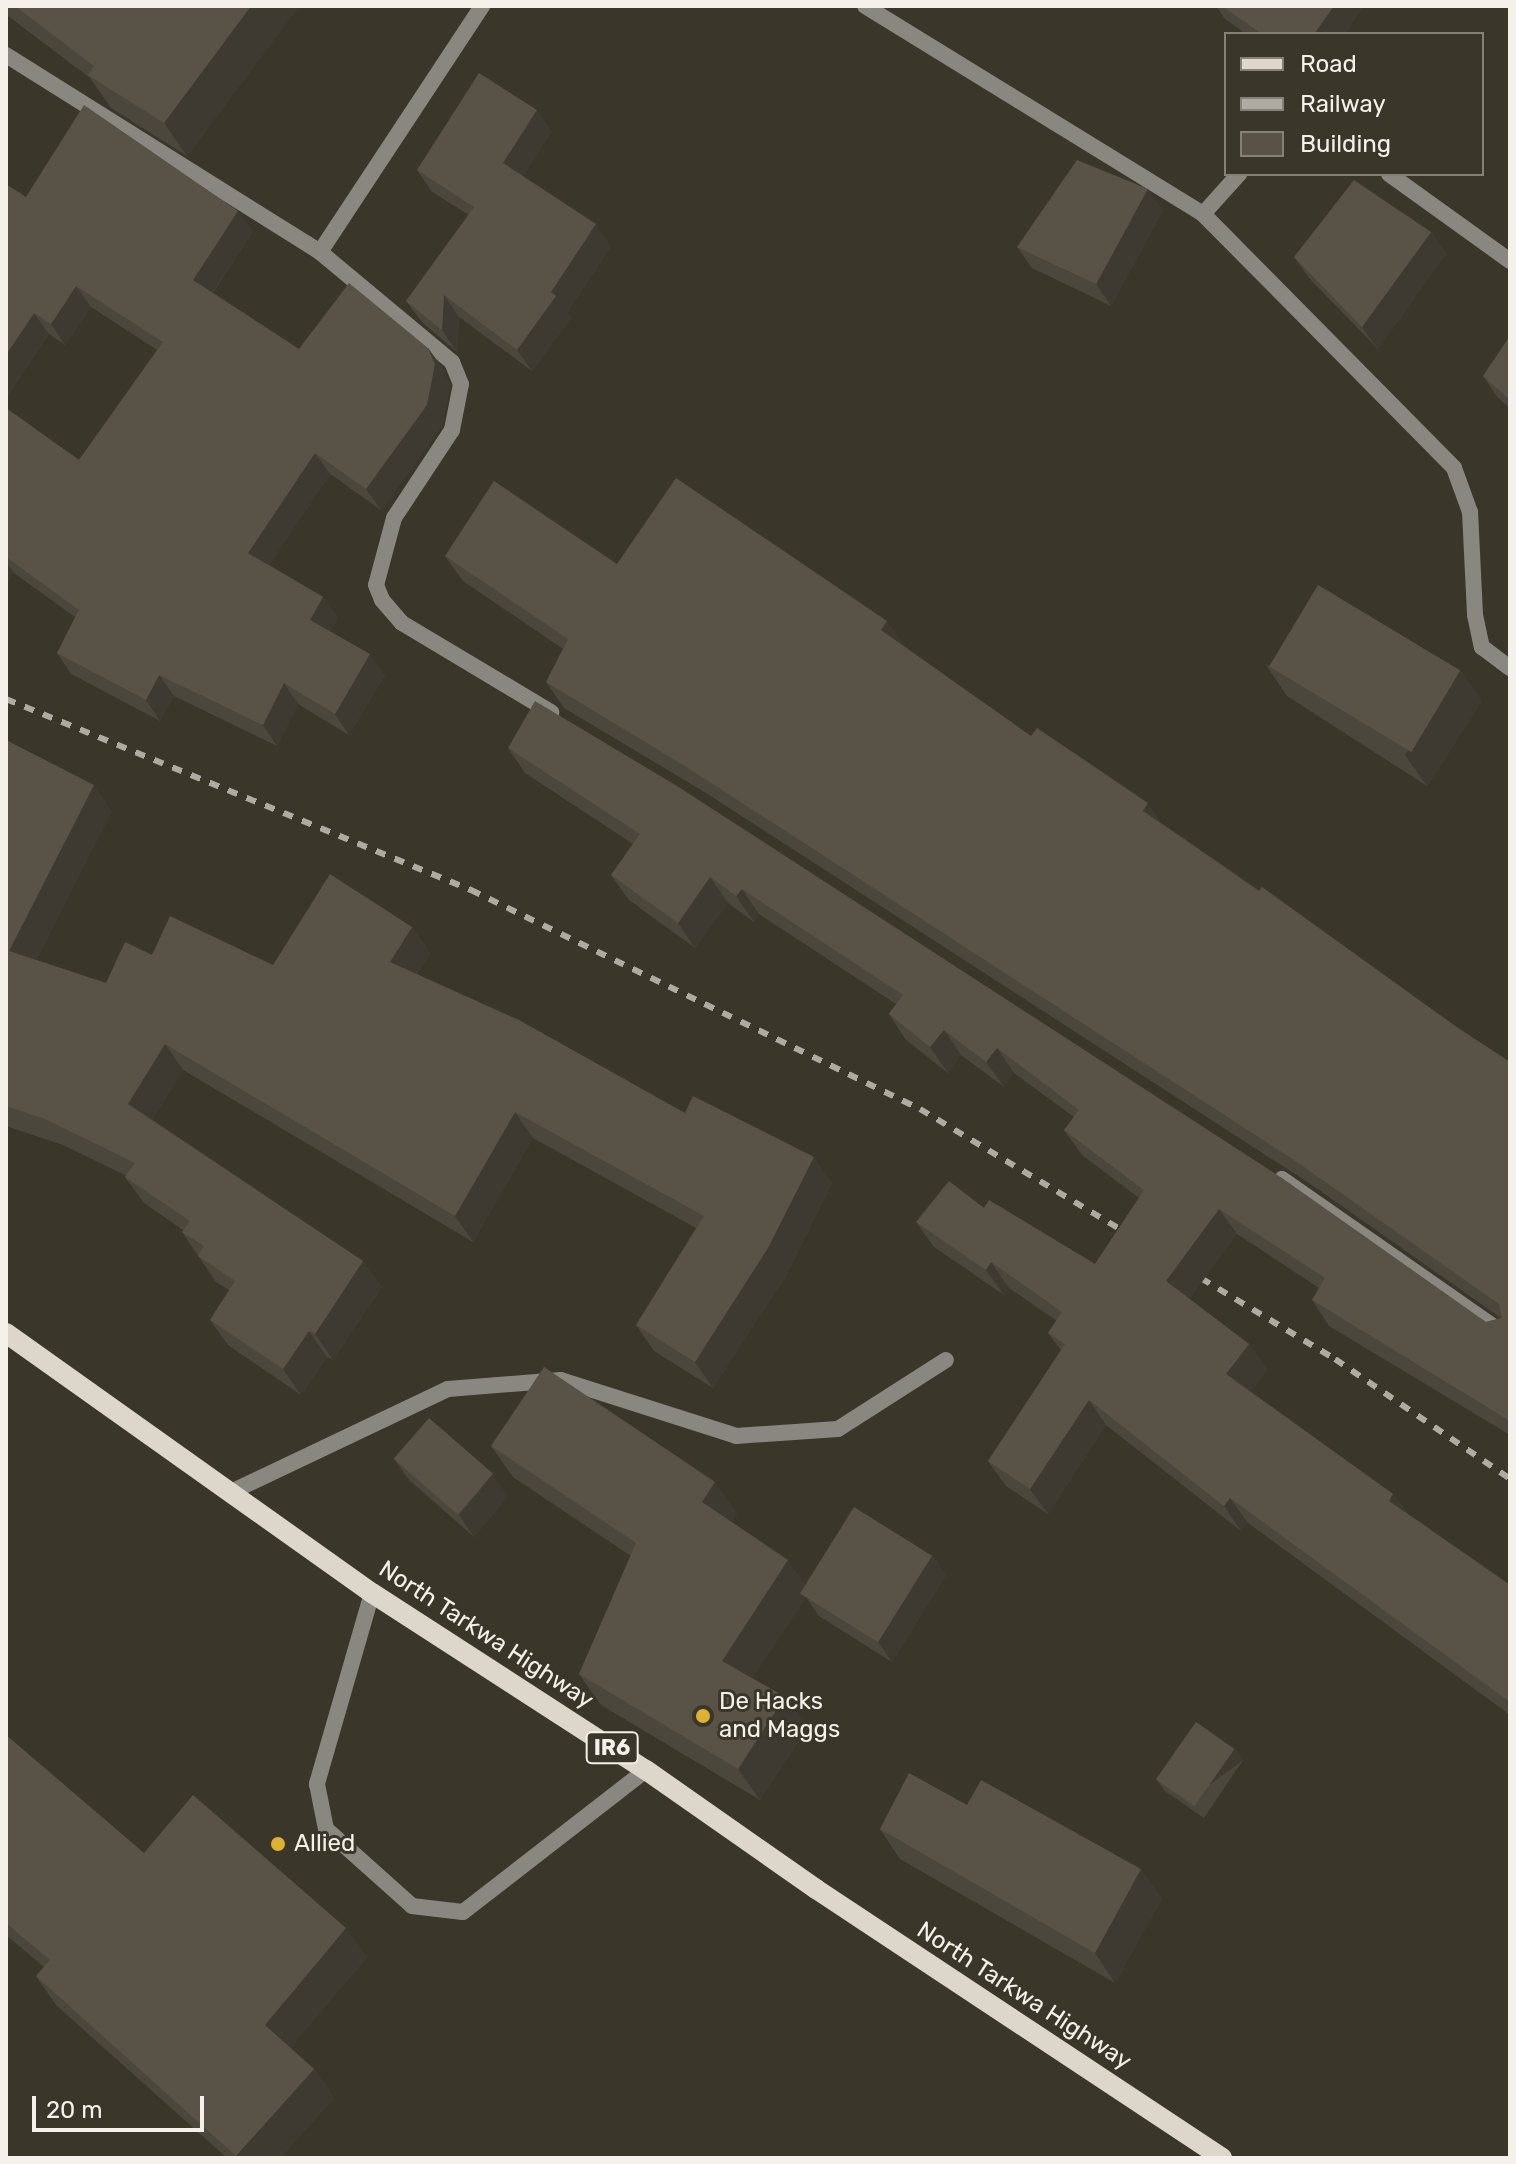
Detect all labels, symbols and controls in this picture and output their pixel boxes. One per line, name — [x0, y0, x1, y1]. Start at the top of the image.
legend — [1224, 32, 1484, 176]
text: Road — [1300, 50, 1357, 78]
text: Railway — [1300, 90, 1386, 118]
text: Building — [1300, 130, 1391, 158]
street label: North Tarkwa Highway — [373, 1555, 599, 1715]
place label: De Hacks and Maggs — [719, 1688, 840, 1744]
marker: De Hacks and Maggs — [694, 1707, 712, 1725]
road number: IR6 — [584, 1730, 640, 1766]
place label: Allied — [294, 1830, 355, 1858]
marker: Allied — [269, 1835, 287, 1853]
street label: North Tarkwa Highway — [911, 1916, 1137, 2076]
scale bar — [36, 2080, 208, 2130]
text: 20 m — [46, 2096, 103, 2124]

